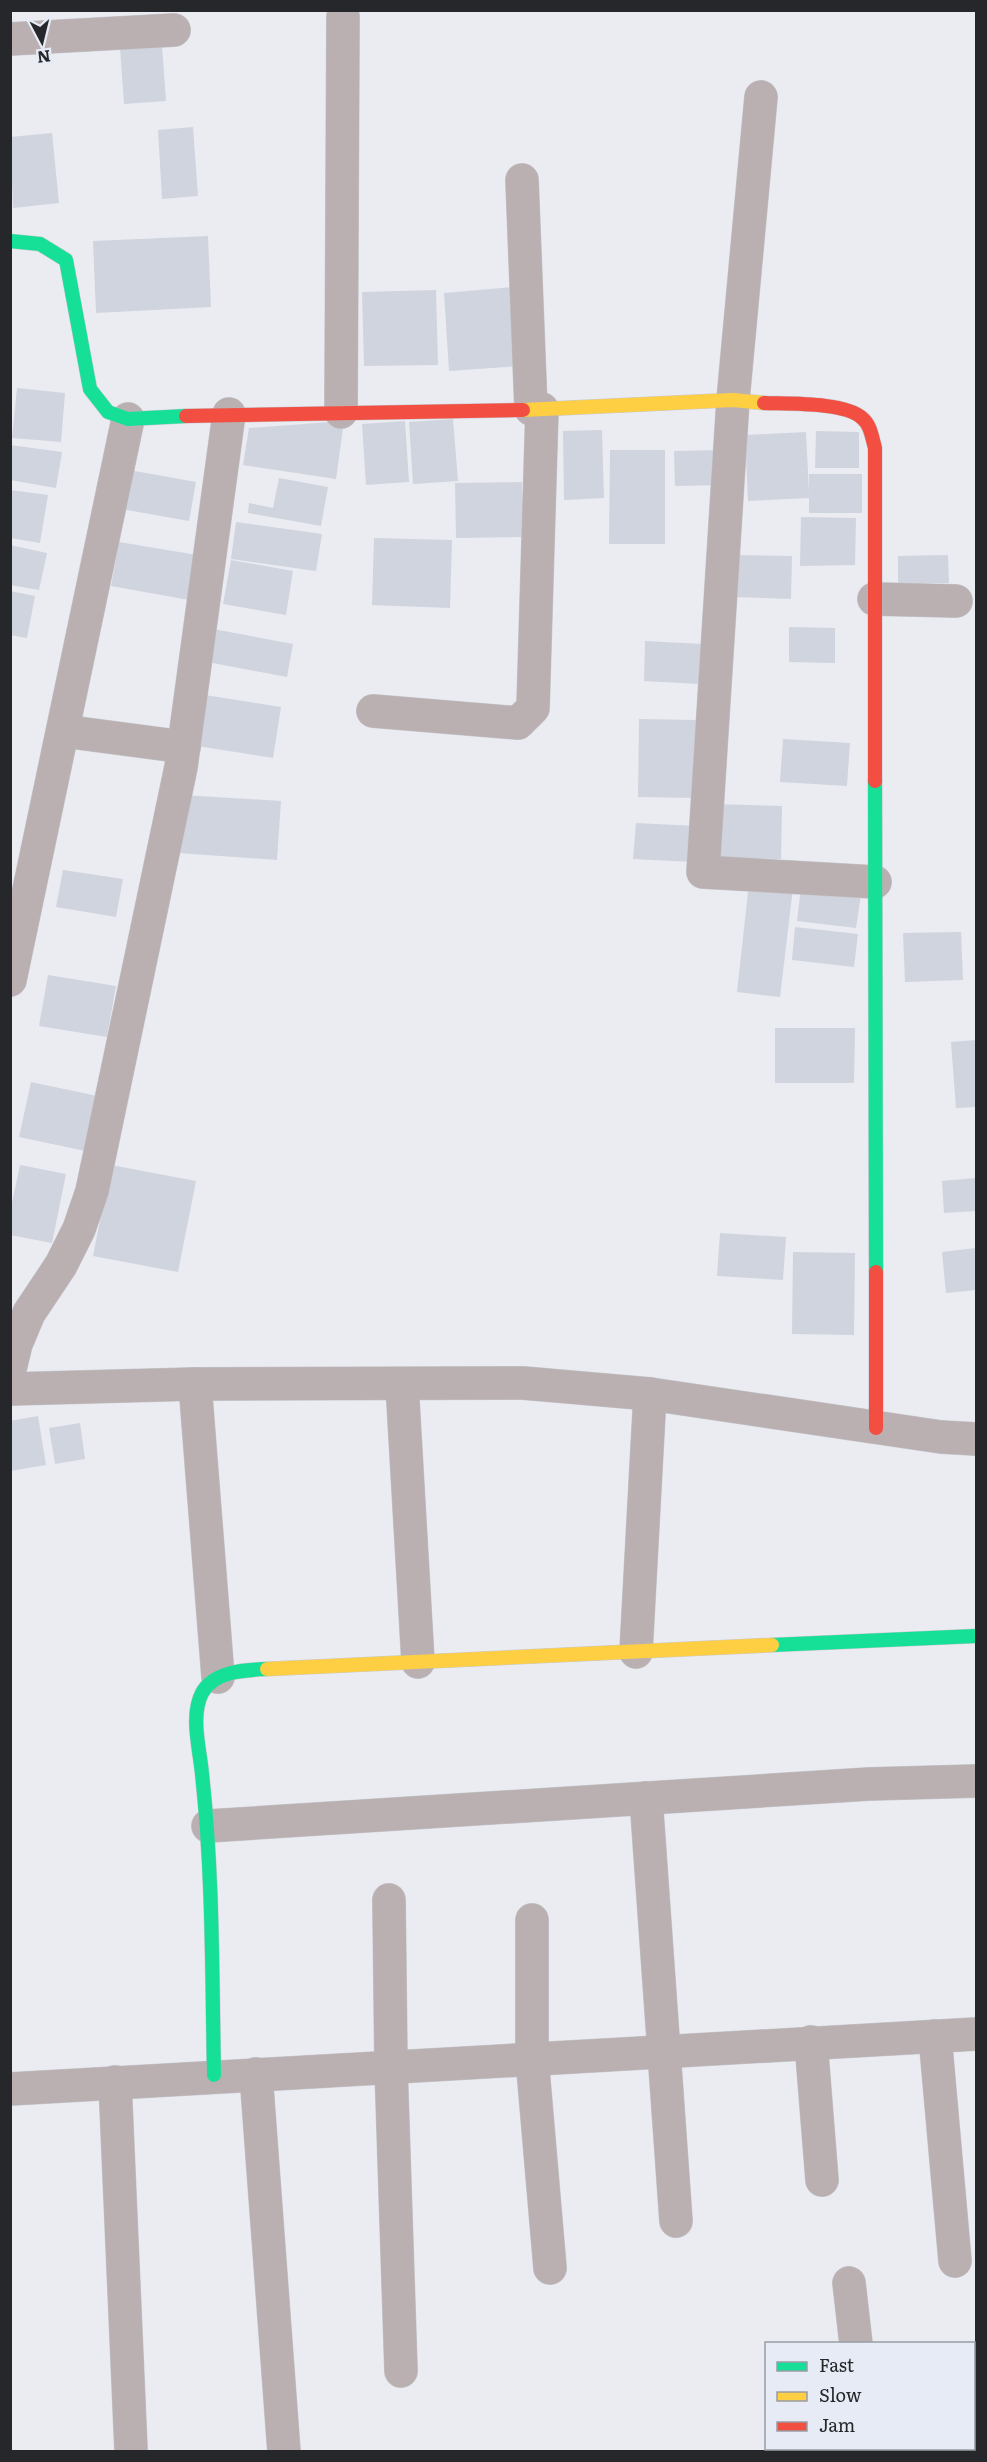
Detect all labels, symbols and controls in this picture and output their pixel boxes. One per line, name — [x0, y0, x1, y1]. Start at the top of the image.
north arrow — [12, 12, 72, 72]
text: N — [36, 45, 52, 71]
legend — [765, 2342, 975, 2450]
text: Fast — [819, 2351, 855, 2378]
text: Slow — [819, 2381, 862, 2408]
text: Jam — [819, 2411, 855, 2438]

